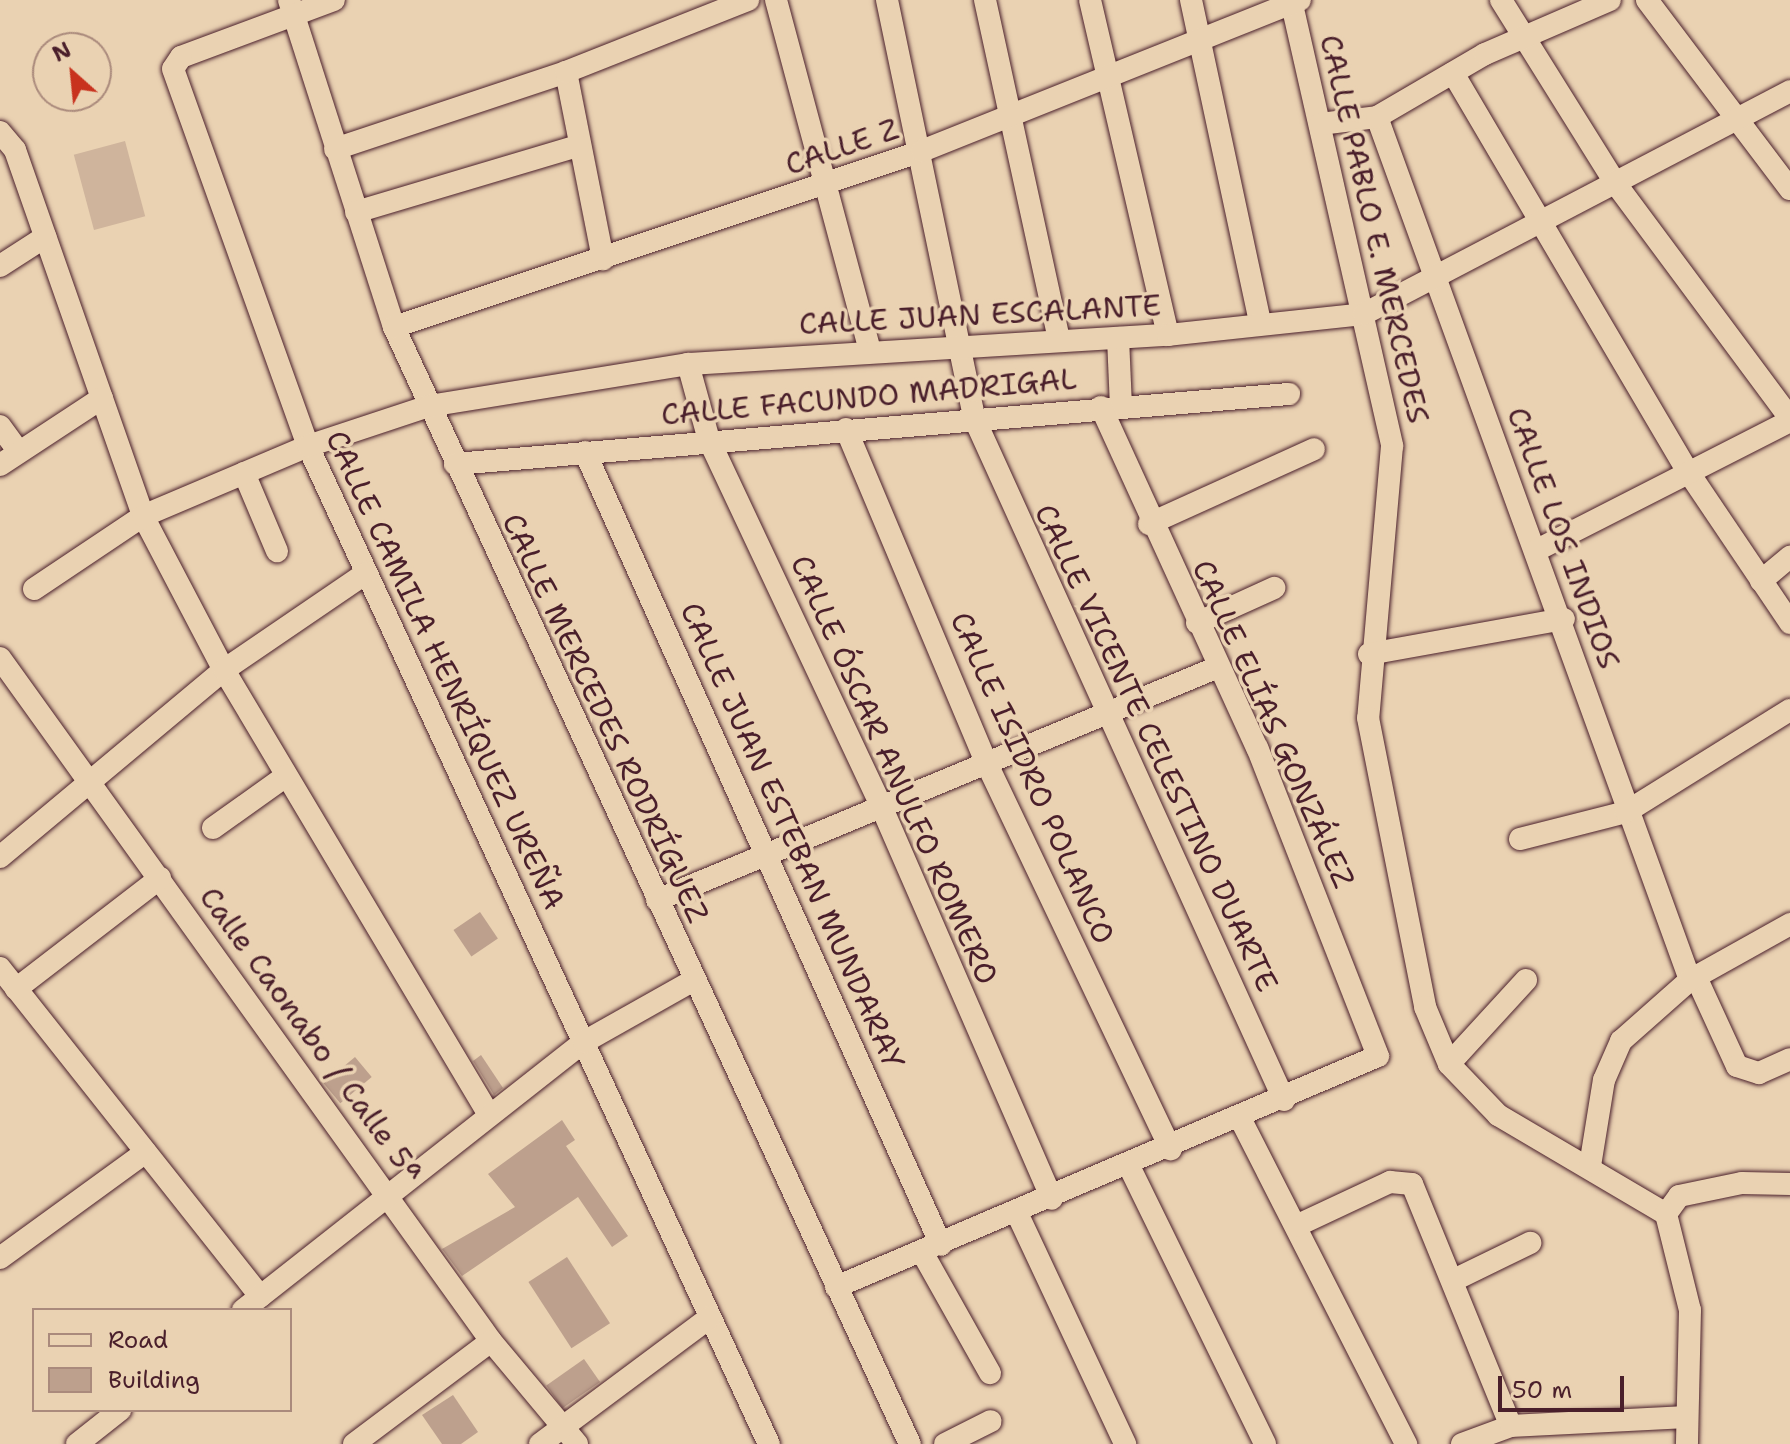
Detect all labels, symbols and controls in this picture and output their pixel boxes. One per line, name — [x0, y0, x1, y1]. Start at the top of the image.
street label: CALLE PABLO E. MERCEDES — [1312, 31, 1436, 427]
north arrow — [32, 32, 112, 112]
text: N — [47, 35, 76, 69]
street label: CALLE Z — [781, 111, 903, 183]
street label: CALLE JUAN ESCALANTE — [798, 288, 1162, 342]
street label: CALLE FACUNDO MADRIGAL — [660, 361, 1078, 433]
street label: CALLE LOS INDIOS — [1499, 402, 1627, 674]
street label: CALLE CAMILA HENRÍQUEZ UREÑA — [318, 425, 572, 915]
street label: CALLE VICENTE CELESTINO DUARTE — [1027, 498, 1285, 998]
street label: CALLE MERCEDES RODRÍGUEZ — [494, 508, 716, 928]
street label: CALLE ÓSCAR ANULFO ROMERO — [783, 550, 1005, 990]
street label: CALLE ELÍAS GONZÁLEZ — [1184, 554, 1362, 894]
street label: CALLE JUAN ESTEBAN MUNDARAY — [672, 597, 912, 1075]
street label: CALLE ISIDRO POLANCO — [942, 606, 1122, 950]
street label: Calle Caonabo / Calle 5ª — [192, 880, 430, 1190]
legend — [32, 1308, 292, 1412]
text: Road — [108, 1324, 168, 1356]
scale bar — [1502, 1360, 1628, 1410]
text: Building — [108, 1364, 200, 1396]
text: 50 m — [1512, 1374, 1572, 1406]

